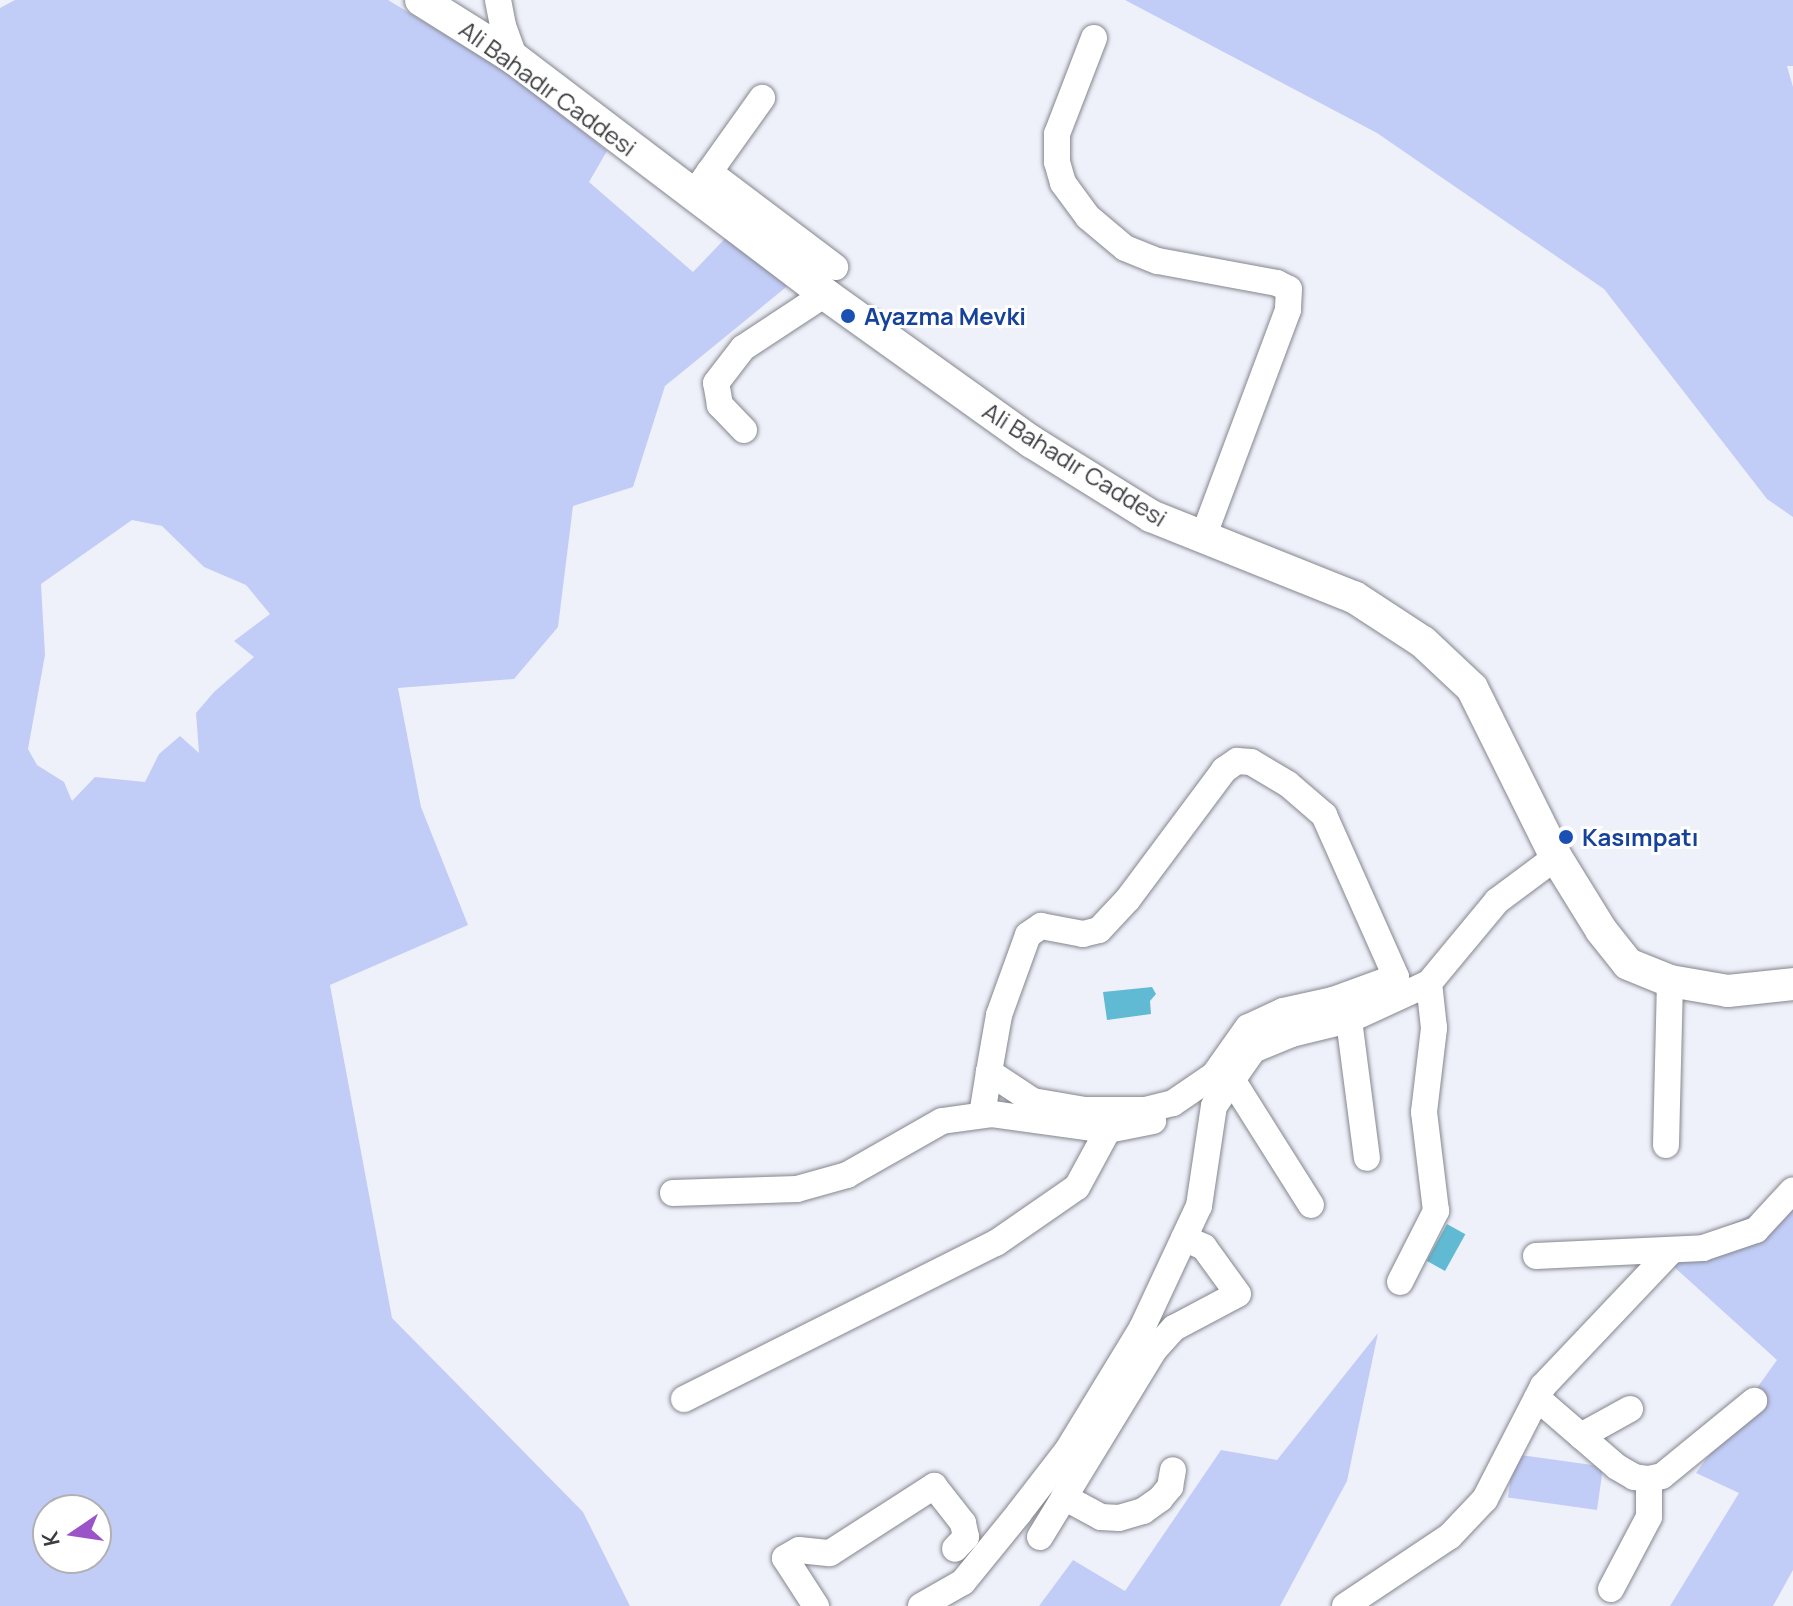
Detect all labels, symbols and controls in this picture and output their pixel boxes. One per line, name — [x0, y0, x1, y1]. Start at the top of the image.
street label: Ali Bahadır Caddesi — [454, 14, 642, 162]
place label: Ayazma Mevki — [864, 302, 1026, 330]
marker: Ayazma Mevki — [839, 307, 857, 325]
street label: Ali Bahadır Caddesi — [978, 396, 1172, 532]
place label: Kasımpatı — [1582, 823, 1698, 851]
marker: Kasımpatı — [1557, 828, 1575, 846]
north arrow — [32, 1494, 112, 1574]
text: K — [34, 1529, 67, 1549]

